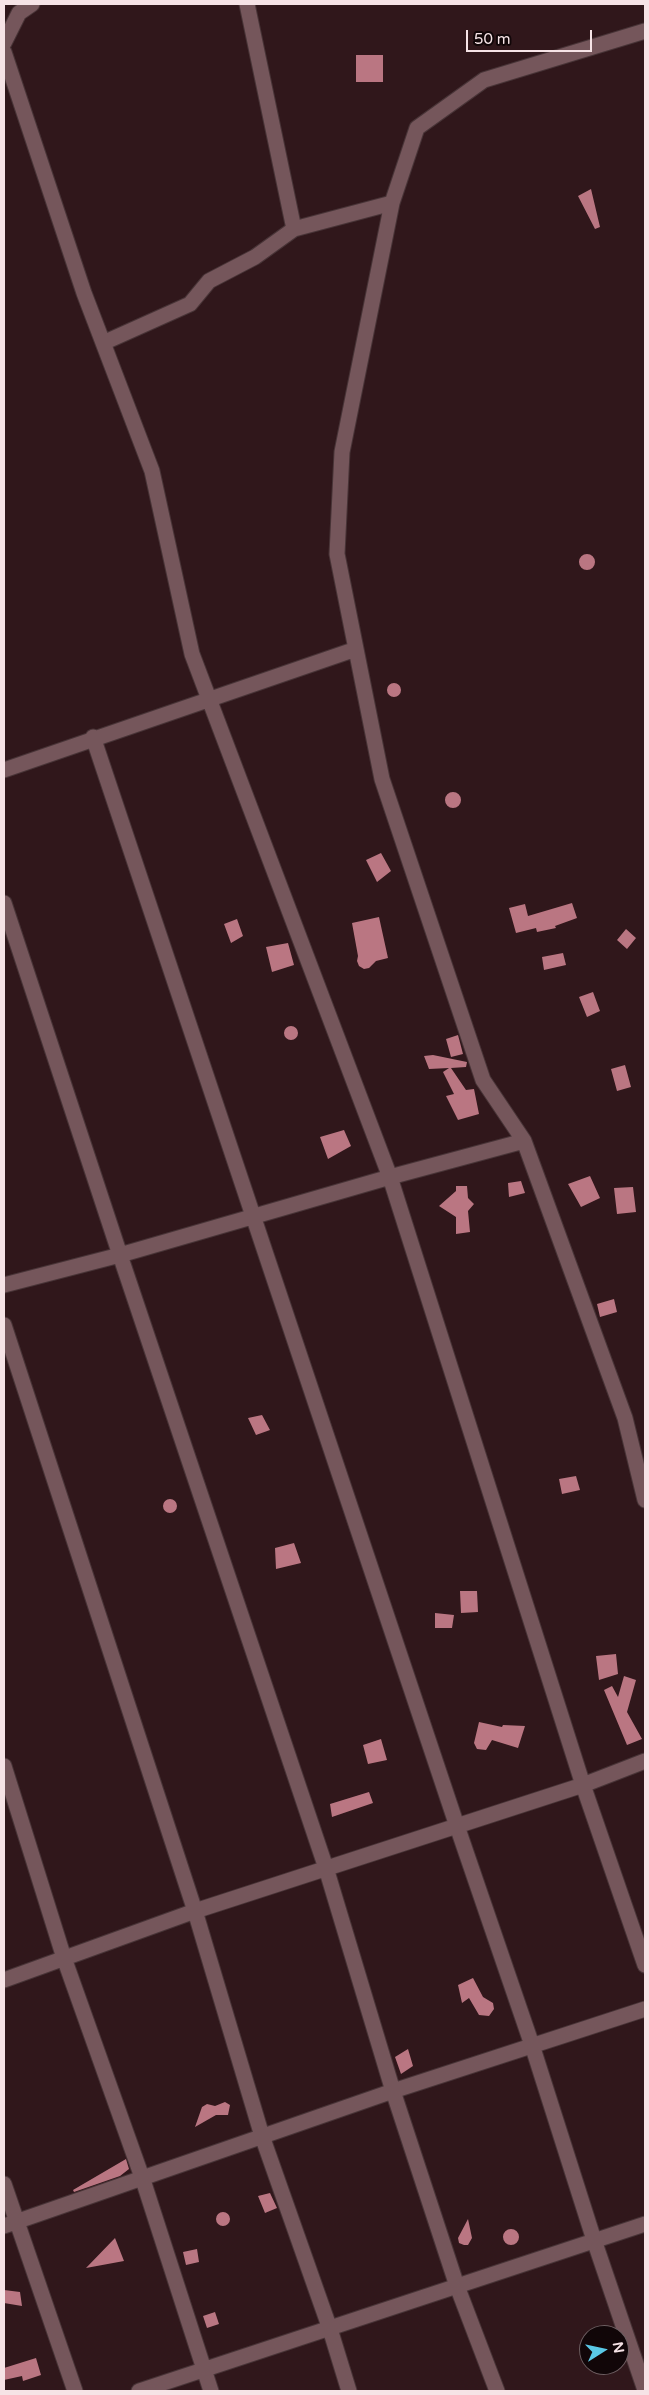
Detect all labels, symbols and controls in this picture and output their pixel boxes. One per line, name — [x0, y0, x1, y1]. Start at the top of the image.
scale bar — [469, 20, 595, 52]
text: 50 m — [474, 30, 511, 48]
north arrow — [579, 2325, 629, 2375]
text: N — [609, 2340, 628, 2354]

